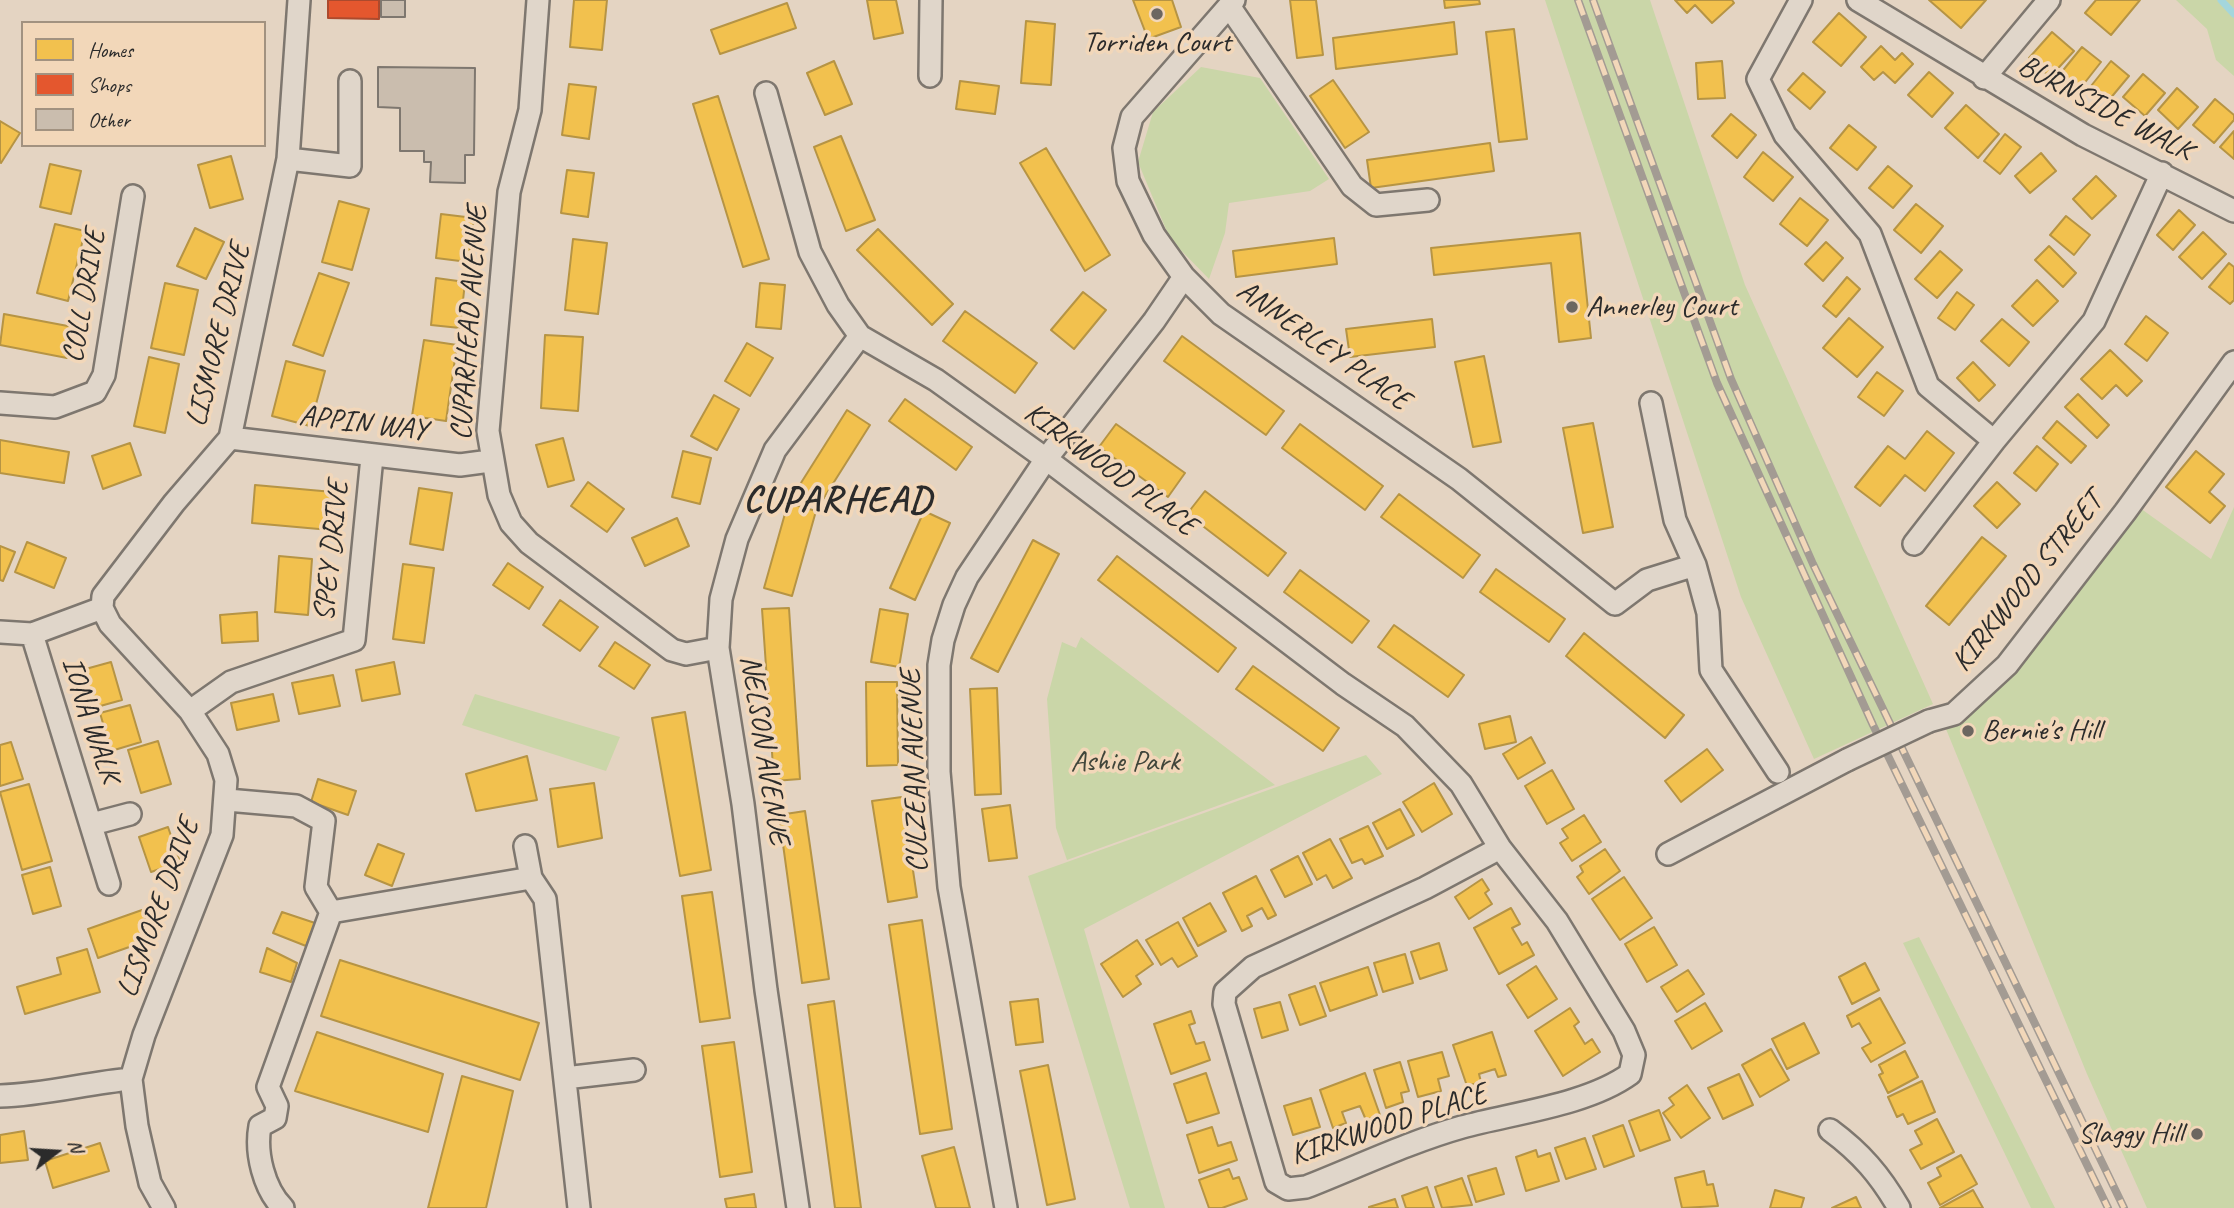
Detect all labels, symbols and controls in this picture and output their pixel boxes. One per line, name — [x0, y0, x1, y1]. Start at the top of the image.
marker: Torriden Court — [1149, 6, 1165, 22]
legend — [21, 21, 266, 147]
place label: Torriden Court — [1083, 25, 1231, 61]
text: Homes — [88, 37, 133, 63]
street label: BURNSIDE WALK — [2012, 48, 2198, 170]
text: Shops — [88, 72, 131, 98]
text: Other — [88, 107, 130, 133]
street label: CUPARHEAD AVENUE — [444, 204, 496, 442]
street label: COLL DRIVE — [56, 226, 114, 366]
street label: LISMORE DRIVE — [179, 240, 259, 430]
street label: ANNERLEY PLACE — [1230, 273, 1416, 419]
place label: Annerley Court — [1586, 289, 1737, 325]
marker: Annerley Court — [1564, 299, 1580, 315]
street label: KIRKWOOD PLACE — [1017, 395, 1203, 545]
street label: APPIN WAY — [297, 398, 429, 450]
street label: SPEY DRIVE — [307, 479, 357, 623]
district label: CUPARHEAD — [745, 479, 931, 523]
street label: KIRKWOOD STREET — [1944, 485, 2112, 679]
street label: IONA WALK — [53, 653, 127, 787]
street label: NELSON AVENUE — [731, 653, 797, 847]
street label: CULZEAN AVENUE — [893, 669, 937, 873]
place label: Bernie's Hill — [1982, 713, 2101, 749]
marker: Bernie's Hill — [1960, 723, 1976, 739]
park label: Ashie Park — [1071, 744, 1179, 780]
street label: LISMORE DRIVE — [110, 814, 208, 1002]
street label: KIRKWOOD PLACE — [1286, 1076, 1492, 1174]
place label: Slaggy Hill — [2078, 1116, 2183, 1152]
north arrow — [21, 1117, 91, 1187]
marker: Slaggy Hill — [2189, 1126, 2205, 1142]
text: N — [63, 1137, 89, 1155]

